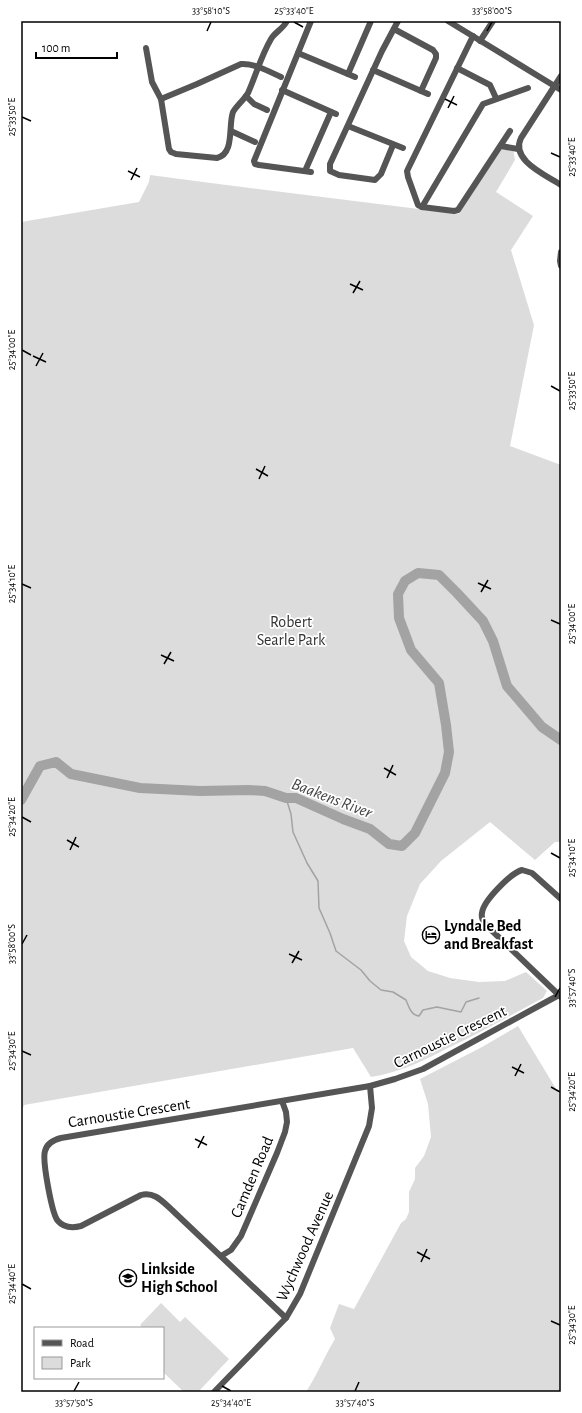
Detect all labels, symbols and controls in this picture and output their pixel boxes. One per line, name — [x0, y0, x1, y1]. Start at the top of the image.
text: 33°58'10"S — [192, 6, 230, 16]
text: 25°33'40"E — [274, 6, 314, 16]
text: 33°58'00"S — [472, 6, 512, 16]
scale bar — [36, 34, 117, 60]
text: 100 m — [42, 42, 70, 54]
text: 25°33'50"E — [7, 98, 17, 136]
text: 25°33'40"E — [567, 137, 577, 177]
text: 25°34'00"E — [7, 330, 17, 370]
text: 25°33'50"E — [567, 372, 577, 410]
text: 25°34'10"E — [7, 565, 17, 603]
text: 25°34'00"E — [567, 604, 577, 644]
park label: Robert Searle Park — [257, 614, 326, 648]
water label: Baakens River — [289, 775, 375, 821]
text: 25°34'20"E — [7, 797, 17, 837]
text: 25°34'10"E — [567, 839, 577, 877]
place label: Lyndale Bed and Breakfast — [444, 918, 534, 952]
text: 33°58'00"S — [7, 924, 17, 964]
hotel icon: Lyndale Bed and Breakfast — [421, 925, 441, 945]
text: 33°57'40"S — [567, 968, 577, 1007]
street label: Carnoustie Crescent — [391, 1003, 509, 1071]
text: 25°34'30"E — [7, 1031, 17, 1071]
text: 25°34'20"E — [567, 1072, 577, 1112]
street label: Carnoustie Crescent — [67, 1095, 191, 1131]
street label: Camden Road — [228, 1134, 276, 1220]
street label: Wychwood Avenue — [274, 1189, 337, 1304]
place label: Linkside High School — [141, 1261, 218, 1295]
text: 25°34'40"E — [7, 1264, 17, 1304]
school or university icon: Linkside High School — [118, 1268, 138, 1288]
text: 25°34'30"E — [567, 1305, 577, 1345]
legend — [34, 1327, 164, 1379]
text: Road — [70, 1337, 94, 1349]
text: Park — [70, 1357, 91, 1369]
text: 33°57'50"S — [55, 1398, 93, 1408]
text: 25°34'40"E — [211, 1398, 251, 1408]
text: 33°57'40"S — [336, 1398, 375, 1408]

